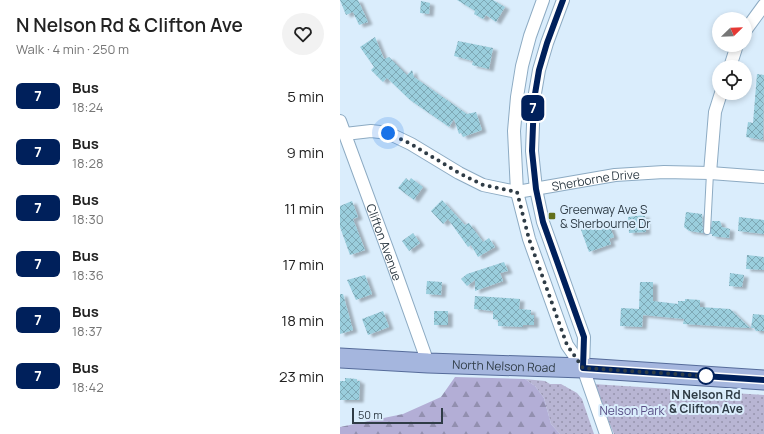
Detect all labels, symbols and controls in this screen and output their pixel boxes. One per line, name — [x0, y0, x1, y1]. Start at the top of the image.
text: N Nelson Rd & Clifton Ave — [16, 12, 243, 38]
north arrow — [712, 12, 752, 52]
map controls — [712, 12, 752, 100]
button: heart — [282, 13, 324, 55]
text: Walk · 4 min · 250 m — [16, 40, 129, 58]
button: locate — [712, 60, 752, 100]
text: Bus — [72, 77, 99, 98]
text: 7 — [34, 86, 42, 105]
text: 5 min — [287, 86, 324, 107]
line badge: 7 — [520, 95, 546, 121]
text: 18:24 — [72, 98, 103, 116]
text: 7 — [529, 98, 537, 117]
your location — [378, 123, 398, 143]
text: Bus — [72, 133, 99, 154]
text: 7 — [34, 142, 42, 161]
text: 9 min — [287, 142, 324, 163]
text: 18:28 — [72, 154, 103, 172]
street label: Sherborne Drive — [550, 165, 640, 194]
text: Bus — [72, 189, 99, 210]
text: 7 — [34, 198, 42, 217]
text: 11 min — [284, 198, 324, 219]
street label: Clifton Avenue — [363, 201, 406, 283]
place label: Greenway Ave S & Sherbourne Dr — [560, 201, 651, 232]
text: 18:30 — [72, 210, 104, 228]
marker: Greenway Ave S & Sherbourne Dr — [547, 211, 557, 221]
text: Bus — [72, 245, 99, 266]
text: 7 — [34, 254, 42, 273]
text: 17 min — [282, 254, 324, 275]
text: 18:36 — [72, 266, 104, 284]
text: Bus — [72, 301, 99, 322]
text: 7 — [34, 310, 42, 329]
text: 18 min — [281, 310, 324, 331]
text: 18:37 — [72, 322, 102, 340]
street label: North Nelson Road — [452, 355, 556, 376]
text: Bus — [72, 357, 99, 378]
text: 7 — [34, 366, 42, 385]
text: 23 min — [279, 366, 324, 387]
marker: N Nelson Rd & Clifton Ave — [697, 367, 715, 385]
text: 18:42 — [72, 378, 104, 396]
place label: N Nelson Rd & Clifton Ave — [669, 386, 743, 417]
park label: Nelson Park — [600, 402, 665, 419]
scale bar — [352, 406, 443, 425]
text: 50 m — [358, 407, 383, 422]

